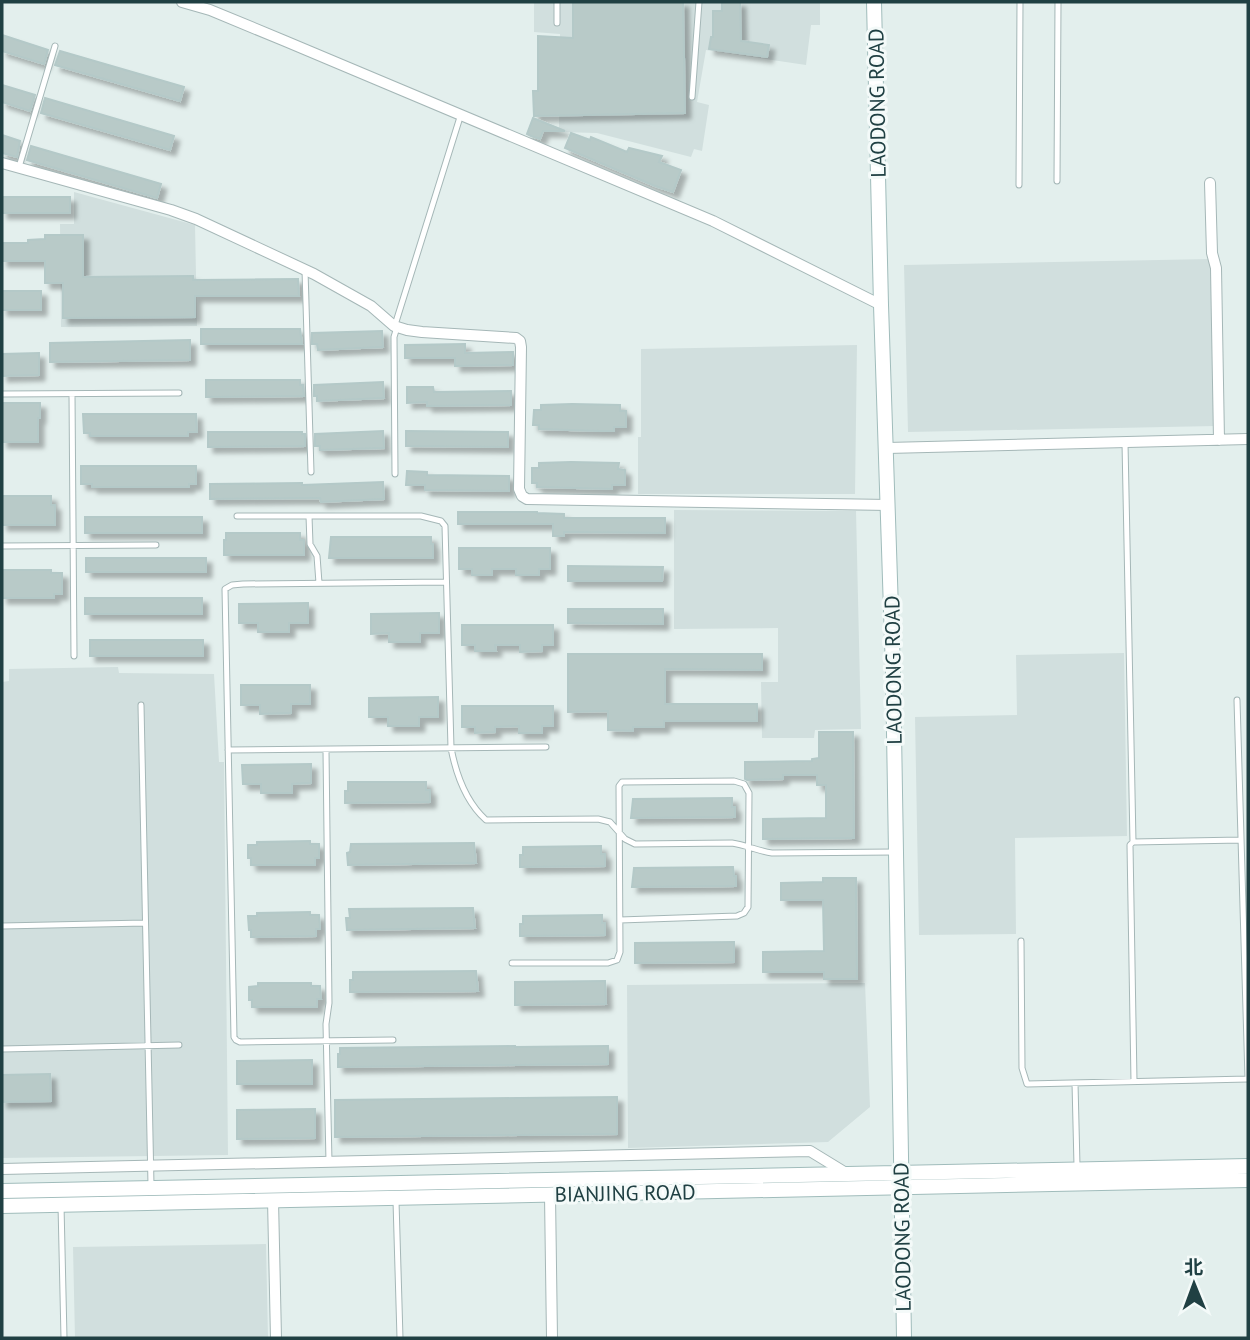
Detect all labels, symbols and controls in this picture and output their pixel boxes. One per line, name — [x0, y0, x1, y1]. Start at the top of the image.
street label: LAODONG ROAD — [862, 28, 892, 178]
street label: LAODONG ROAD — [878, 595, 908, 745]
street label: LAODONG ROAD — [887, 1162, 917, 1312]
street label: BIANJING ROAD — [554, 1178, 696, 1208]
north arrow — [1159, 1249, 1229, 1319]
text: 北 — [1184, 1255, 1203, 1279]

